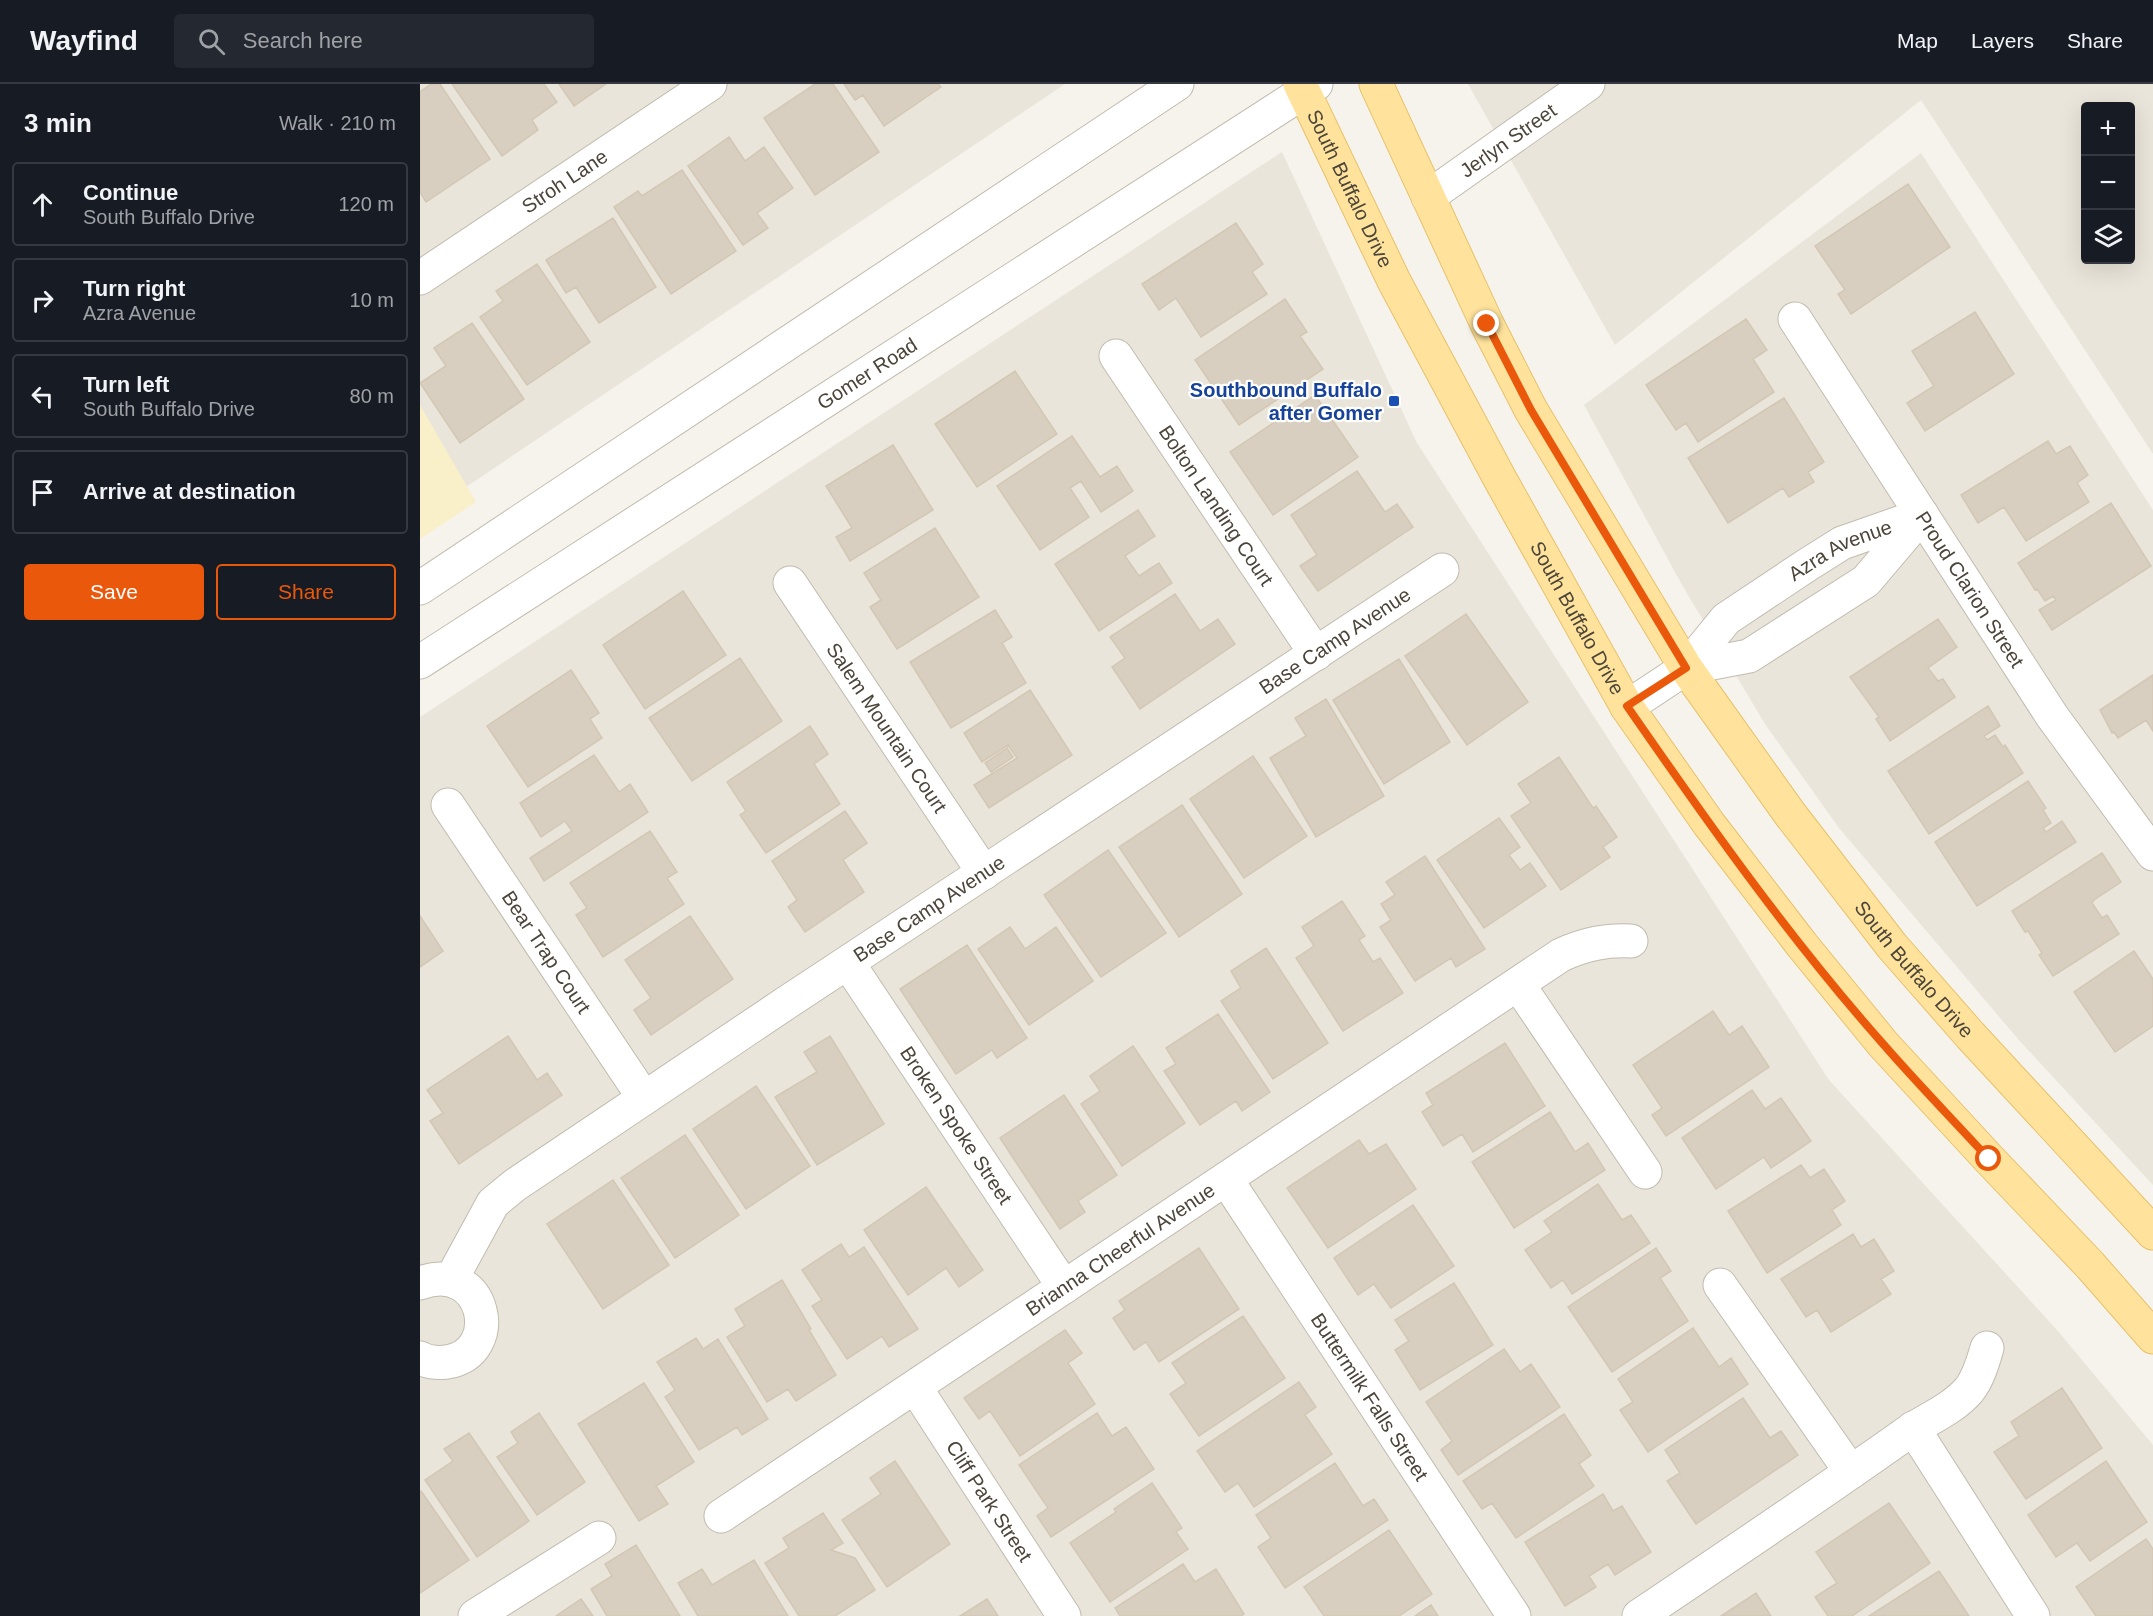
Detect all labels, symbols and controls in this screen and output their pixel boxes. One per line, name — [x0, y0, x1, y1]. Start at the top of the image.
search box — [174, 14, 594, 68]
text: Wayfind — [30, 25, 138, 56]
icon: search — [195, 25, 228, 58]
text: Search here — [243, 28, 363, 53]
text: Map — [1897, 29, 1938, 52]
text: Layers — [1971, 29, 2034, 52]
text: Share — [2067, 29, 2123, 52]
street label: Jerlyn Street — [1456, 99, 1561, 182]
map controls — [2081, 102, 2135, 264]
button: + — [2081, 102, 2135, 156]
street label: South Buffalo Drive — [1303, 106, 1397, 271]
text: 3 min — [24, 108, 92, 138]
text: Walk · 210 m — [279, 112, 396, 134]
street label: Stroh Lane — [518, 145, 611, 218]
button: − — [2081, 156, 2135, 210]
text: Continue — [83, 180, 178, 205]
icon: ahead — [26, 188, 59, 221]
text: 120 m — [338, 193, 394, 215]
text: South Buffalo Drive — [83, 206, 255, 228]
button: layers — [2081, 210, 2135, 264]
text: Turn right — [83, 276, 185, 301]
icon: right — [26, 284, 59, 317]
text: 10 m — [350, 289, 394, 311]
text: Azra Avenue — [83, 302, 196, 324]
route end — [1473, 310, 1499, 336]
street label: Gomer Road — [813, 333, 921, 414]
text: Turn left — [83, 372, 169, 397]
place label: Southbound Buffalo after Gomer — [1190, 379, 1382, 424]
icon: left — [26, 380, 59, 413]
text: 80 m — [350, 385, 394, 407]
marker: Southbound Buffalo after Gomer — [1387, 394, 1401, 408]
text: South Buffalo Drive — [83, 398, 255, 420]
street label: Bolton Landing Court — [1155, 421, 1278, 590]
icon: arrive — [26, 476, 59, 509]
text: Arrive at destination — [83, 479, 296, 504]
street label: Proud Clarion Street — [1911, 507, 2029, 672]
street label: Azra Avenue — [1784, 515, 1895, 585]
street label: South Buffalo Drive — [1526, 538, 1629, 699]
button: Save — [24, 564, 204, 620]
button: Share — [216, 564, 396, 620]
street label: Base Camp Avenue — [1255, 583, 1414, 699]
street label: Salem Mountain Court — [822, 639, 951, 817]
street label: Base Camp Avenue — [849, 851, 1009, 966]
street label: Bear Trap Court — [498, 887, 595, 1018]
street label: South Buffalo Drive — [1850, 896, 1978, 1042]
street label: Broken Spoke Street — [896, 1042, 1017, 1209]
route start — [1975, 1145, 2001, 1171]
street label: Brianna Cheerful Avenue — [1022, 1179, 1219, 1320]
street label: Buttermilk Falls Street — [1307, 1309, 1433, 1485]
street label: Cliff Park Street — [942, 1436, 1037, 1566]

